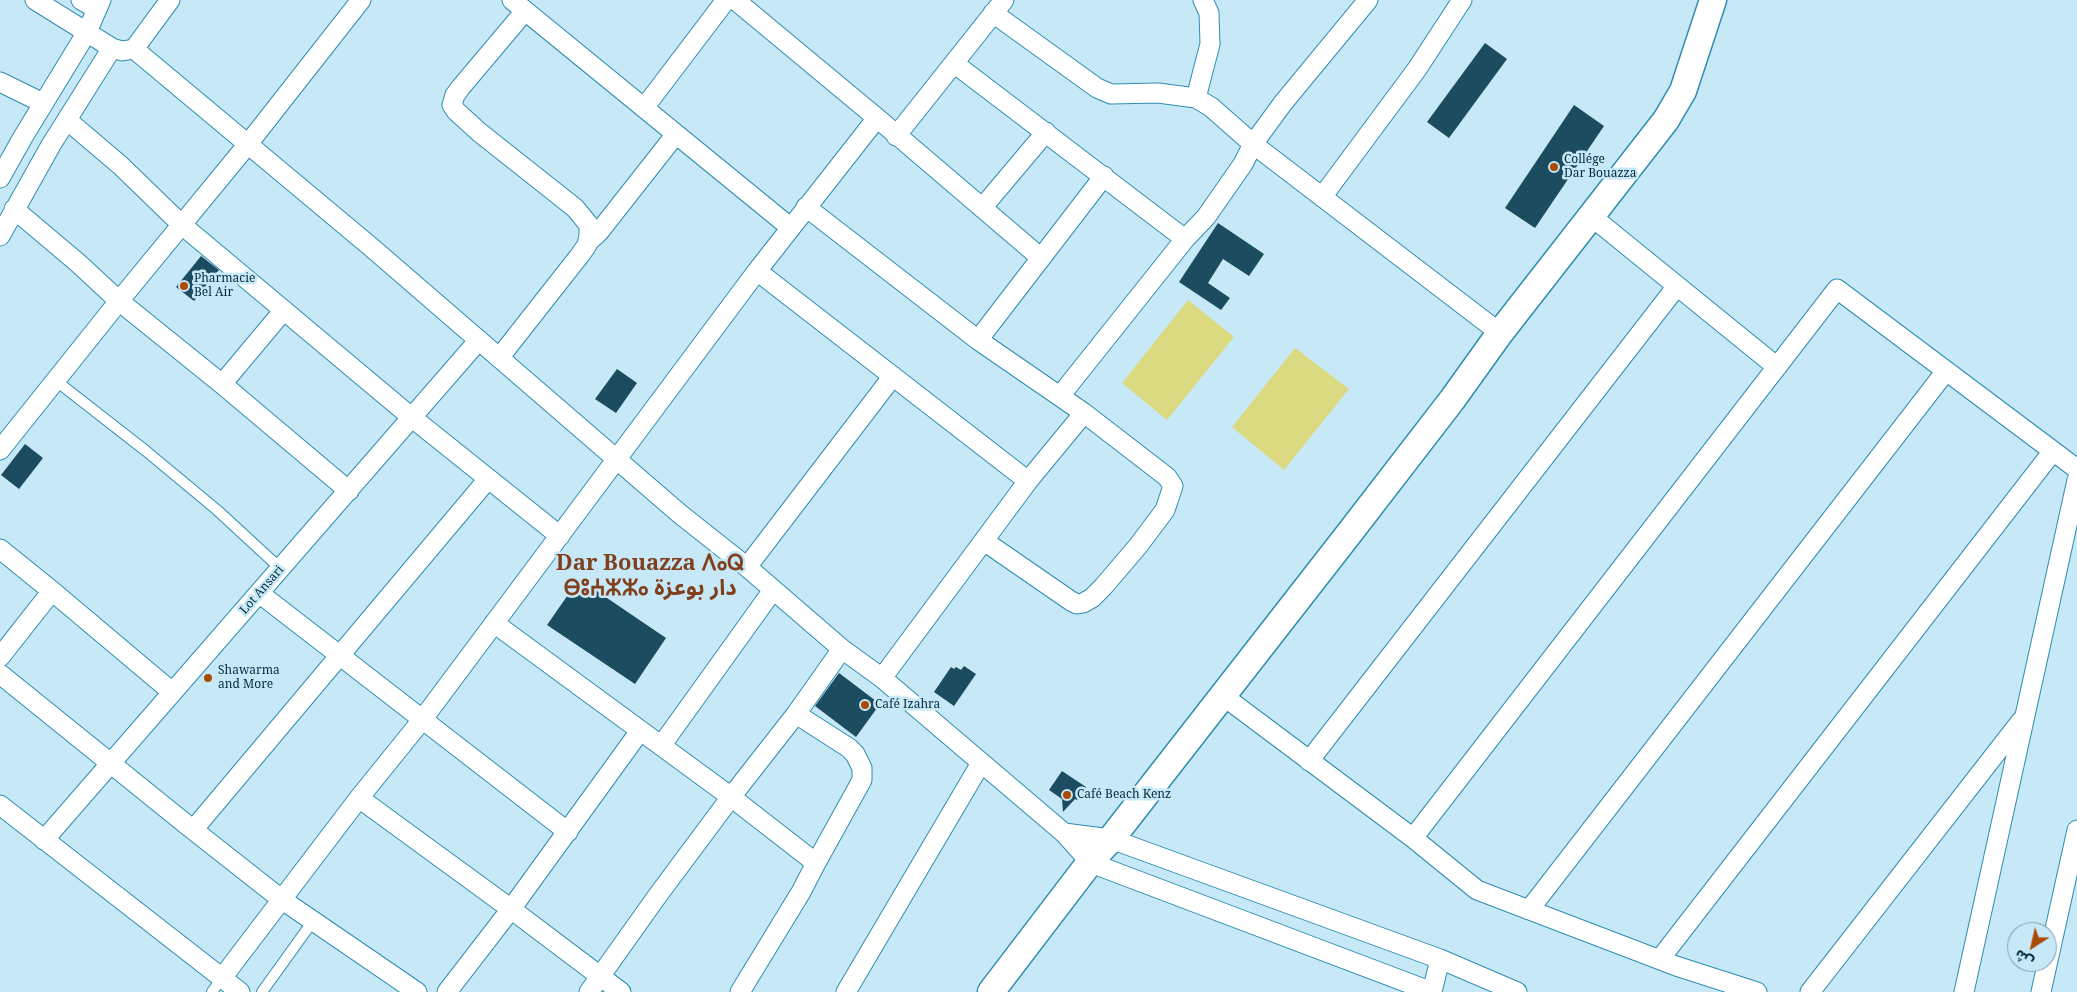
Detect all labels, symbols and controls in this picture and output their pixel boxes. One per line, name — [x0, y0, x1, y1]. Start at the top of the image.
place label: Collége Dar Bouazza — [1564, 153, 1636, 181]
marker: Collége Dar Bouazza — [1548, 161, 1560, 173]
place label: Pharmacie Bel Air — [194, 272, 256, 300]
marker: Pharmacie Bel Air — [178, 280, 190, 292]
district label: Dar Bouazza ⴷⴰⵕ ⴱⵓⵄⵣⵣⴰ دار بوعزة — [556, 551, 744, 602]
street label: Lot Ansari — [237, 563, 287, 617]
place label: Shawarma and More — [218, 664, 280, 692]
marker: Shawarma and More — [202, 672, 214, 684]
place label: Café Izahra — [875, 698, 940, 712]
marker: Café Izahra — [859, 699, 871, 711]
place label: Café Beach Kenz — [1077, 788, 1171, 802]
marker: Café Beach Kenz — [1061, 789, 1073, 801]
north arrow — [2007, 922, 2057, 972]
text: ش — [2010, 946, 2037, 972]

